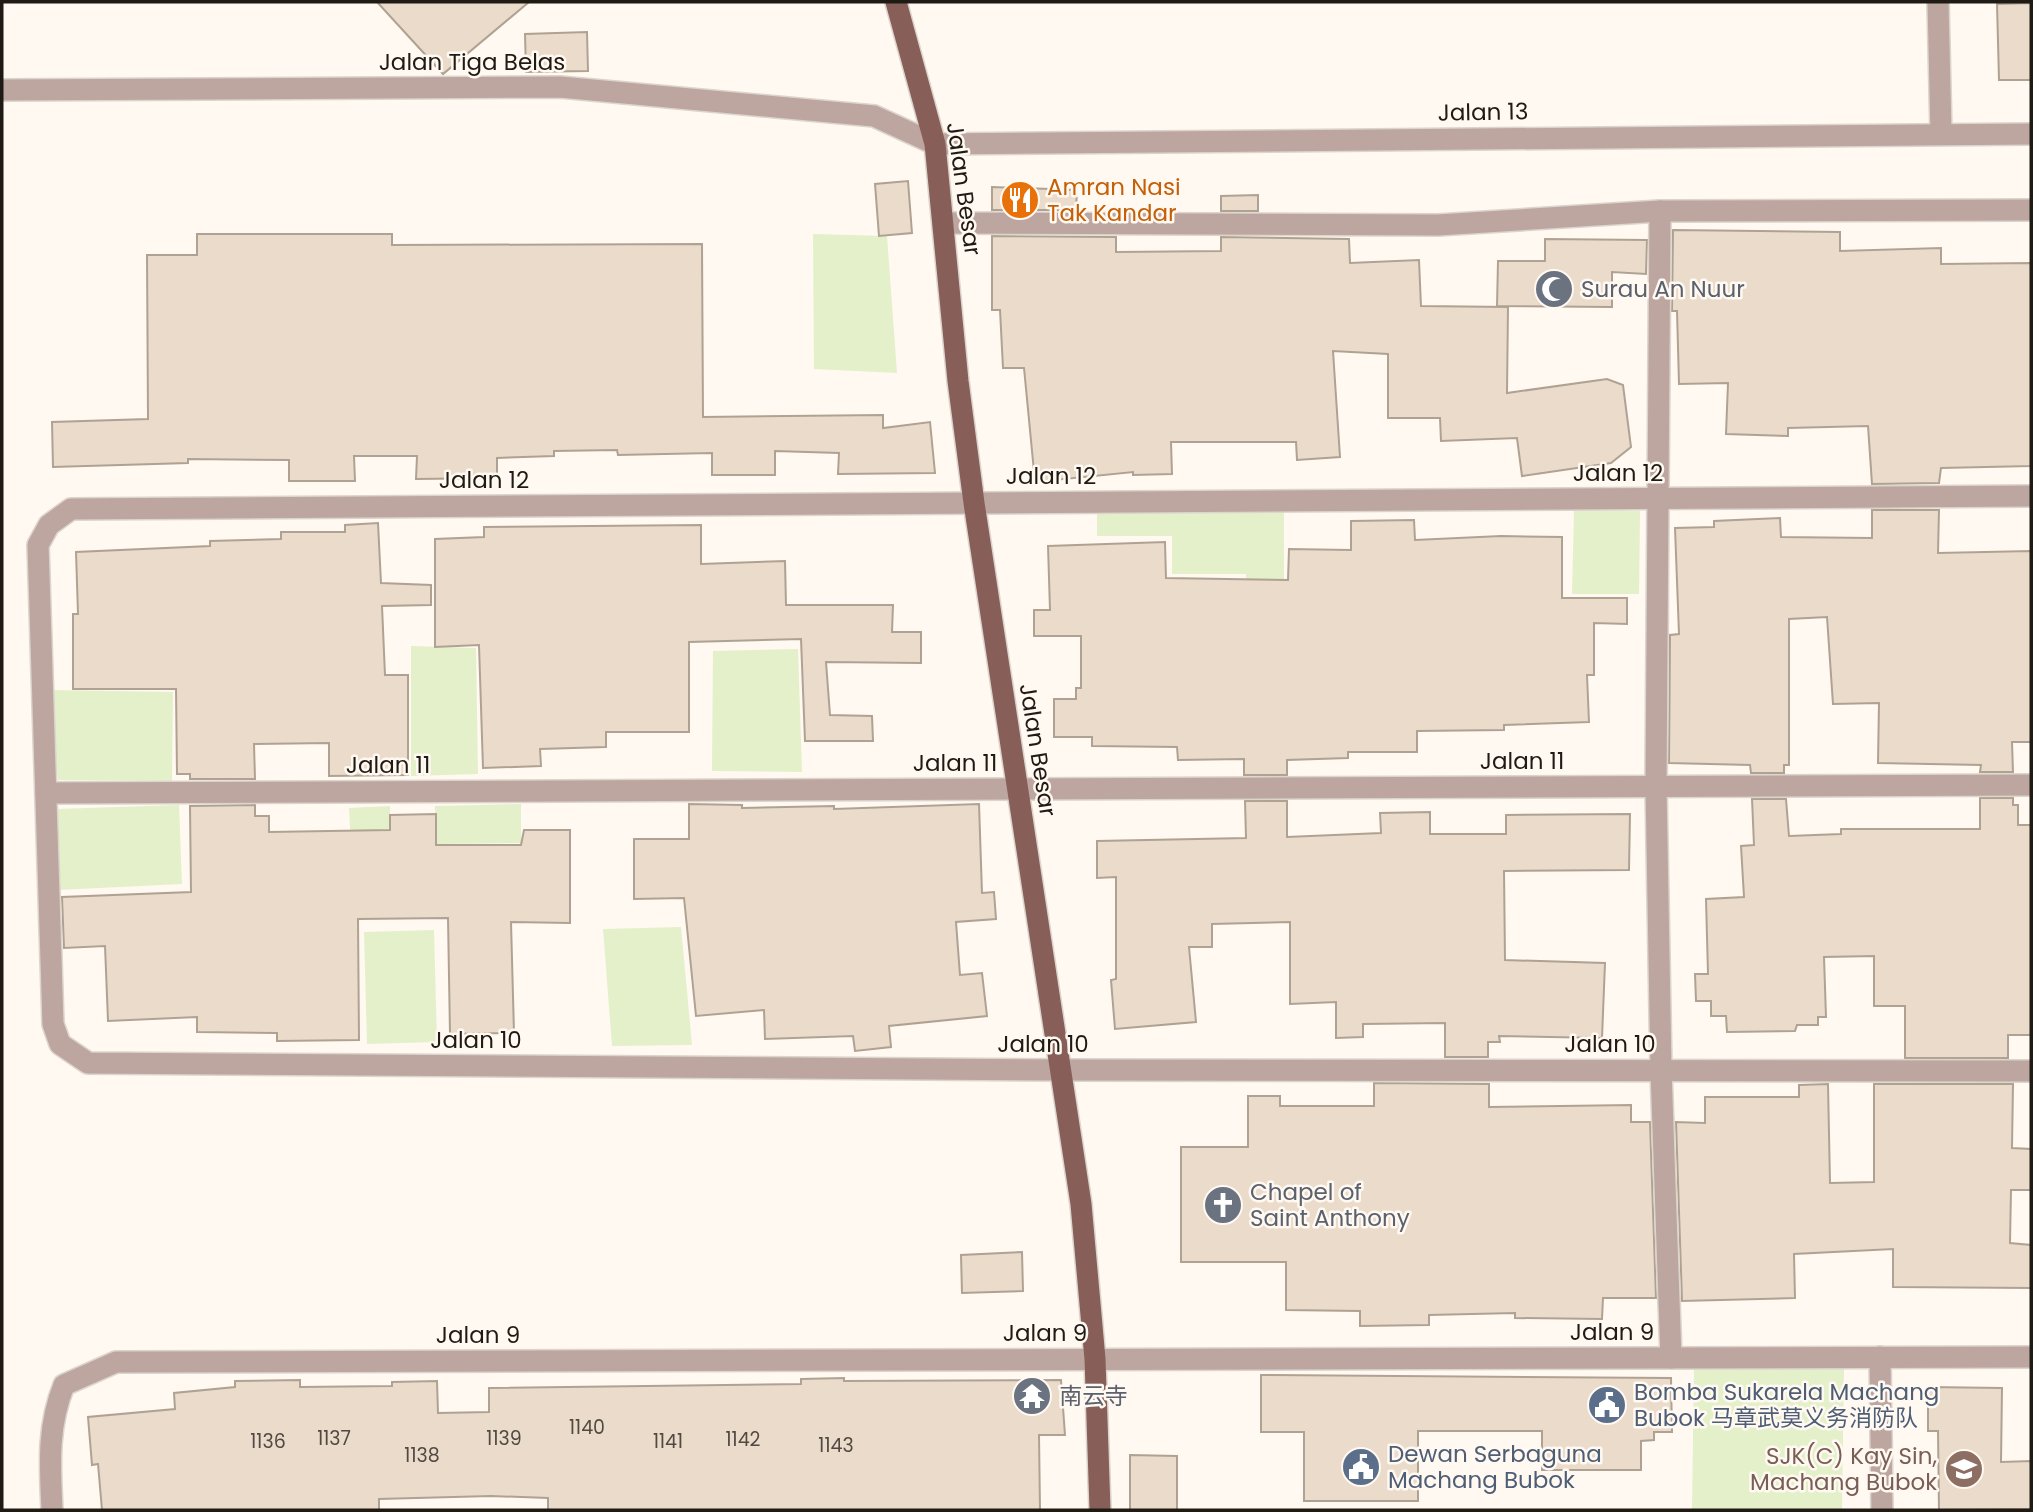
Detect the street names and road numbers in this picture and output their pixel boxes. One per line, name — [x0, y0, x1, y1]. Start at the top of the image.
street label: Jalan Tiga Belas — [379, 46, 565, 78]
street label: Jalan 13 — [1437, 95, 1529, 129]
street label: Jalan Besar — [939, 120, 989, 258]
street label: Jalan 12 — [1573, 457, 1663, 489]
street label: Jalan 12 — [1006, 460, 1096, 492]
street label: Jalan 12 — [439, 464, 529, 496]
street label: Jalan Besar — [1012, 681, 1064, 819]
street label: Jalan 11 — [1480, 745, 1564, 777]
street label: Jalan 11 — [913, 747, 997, 779]
street label: Jalan 11 — [346, 749, 430, 781]
street label: Jalan 10 — [430, 1024, 522, 1056]
street label: Jalan 10 — [997, 1028, 1089, 1060]
street label: Jalan 10 — [1564, 1028, 1656, 1060]
street label: Jalan 9 — [1570, 1316, 1654, 1348]
street label: Jalan 9 — [1003, 1317, 1087, 1349]
street label: Jalan 9 — [436, 1319, 520, 1351]

